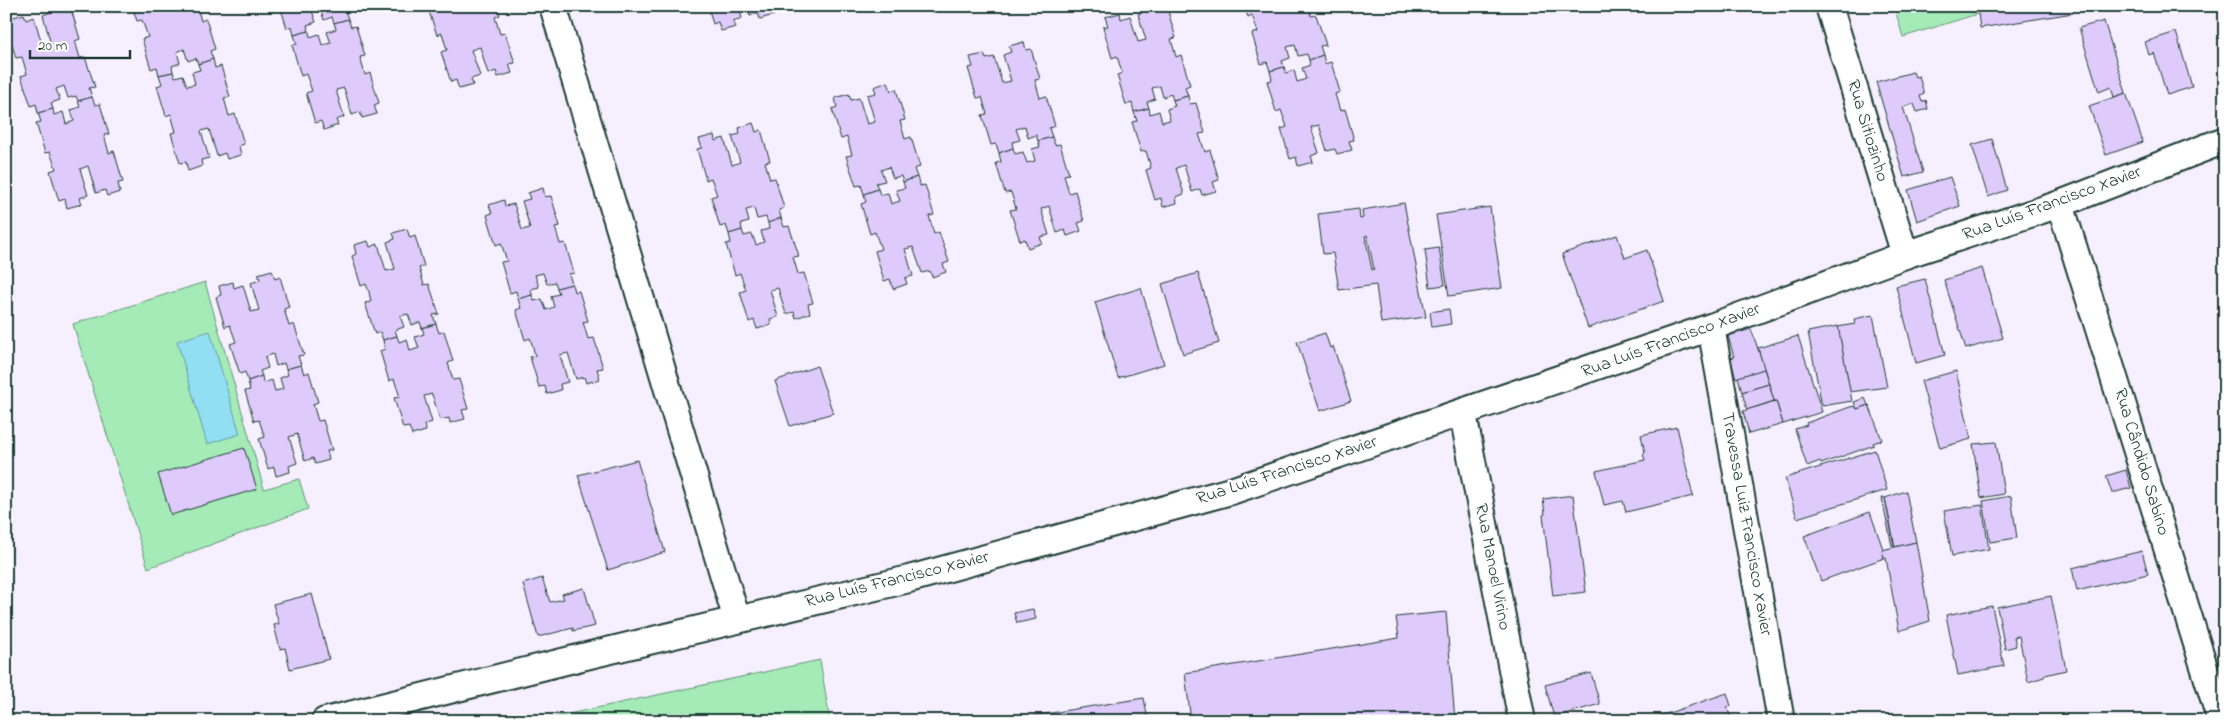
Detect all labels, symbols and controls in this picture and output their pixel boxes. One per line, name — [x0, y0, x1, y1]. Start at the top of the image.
scale bar — [30, 28, 130, 60]
text: 20 m — [38, 35, 68, 57]
street label: Rua Sitiozinho — [1839, 77, 1895, 185]
street label: Rua Luís Francisco Xavier — [1959, 159, 2146, 249]
street label: Rua Luís Francisco Xavier — [1578, 296, 1765, 386]
street label: Rua Cândido Sabino — [2106, 385, 2176, 539]
street label: Travessa Luiz Francisco Xavier — [1714, 410, 1779, 638]
street label: Rua Luís Francisco Xavier — [1193, 429, 1381, 513]
street label: Rua Manoel Virino — [1467, 501, 1517, 633]
street label: Rua Luís Francisco Xavier — [802, 544, 992, 615]

